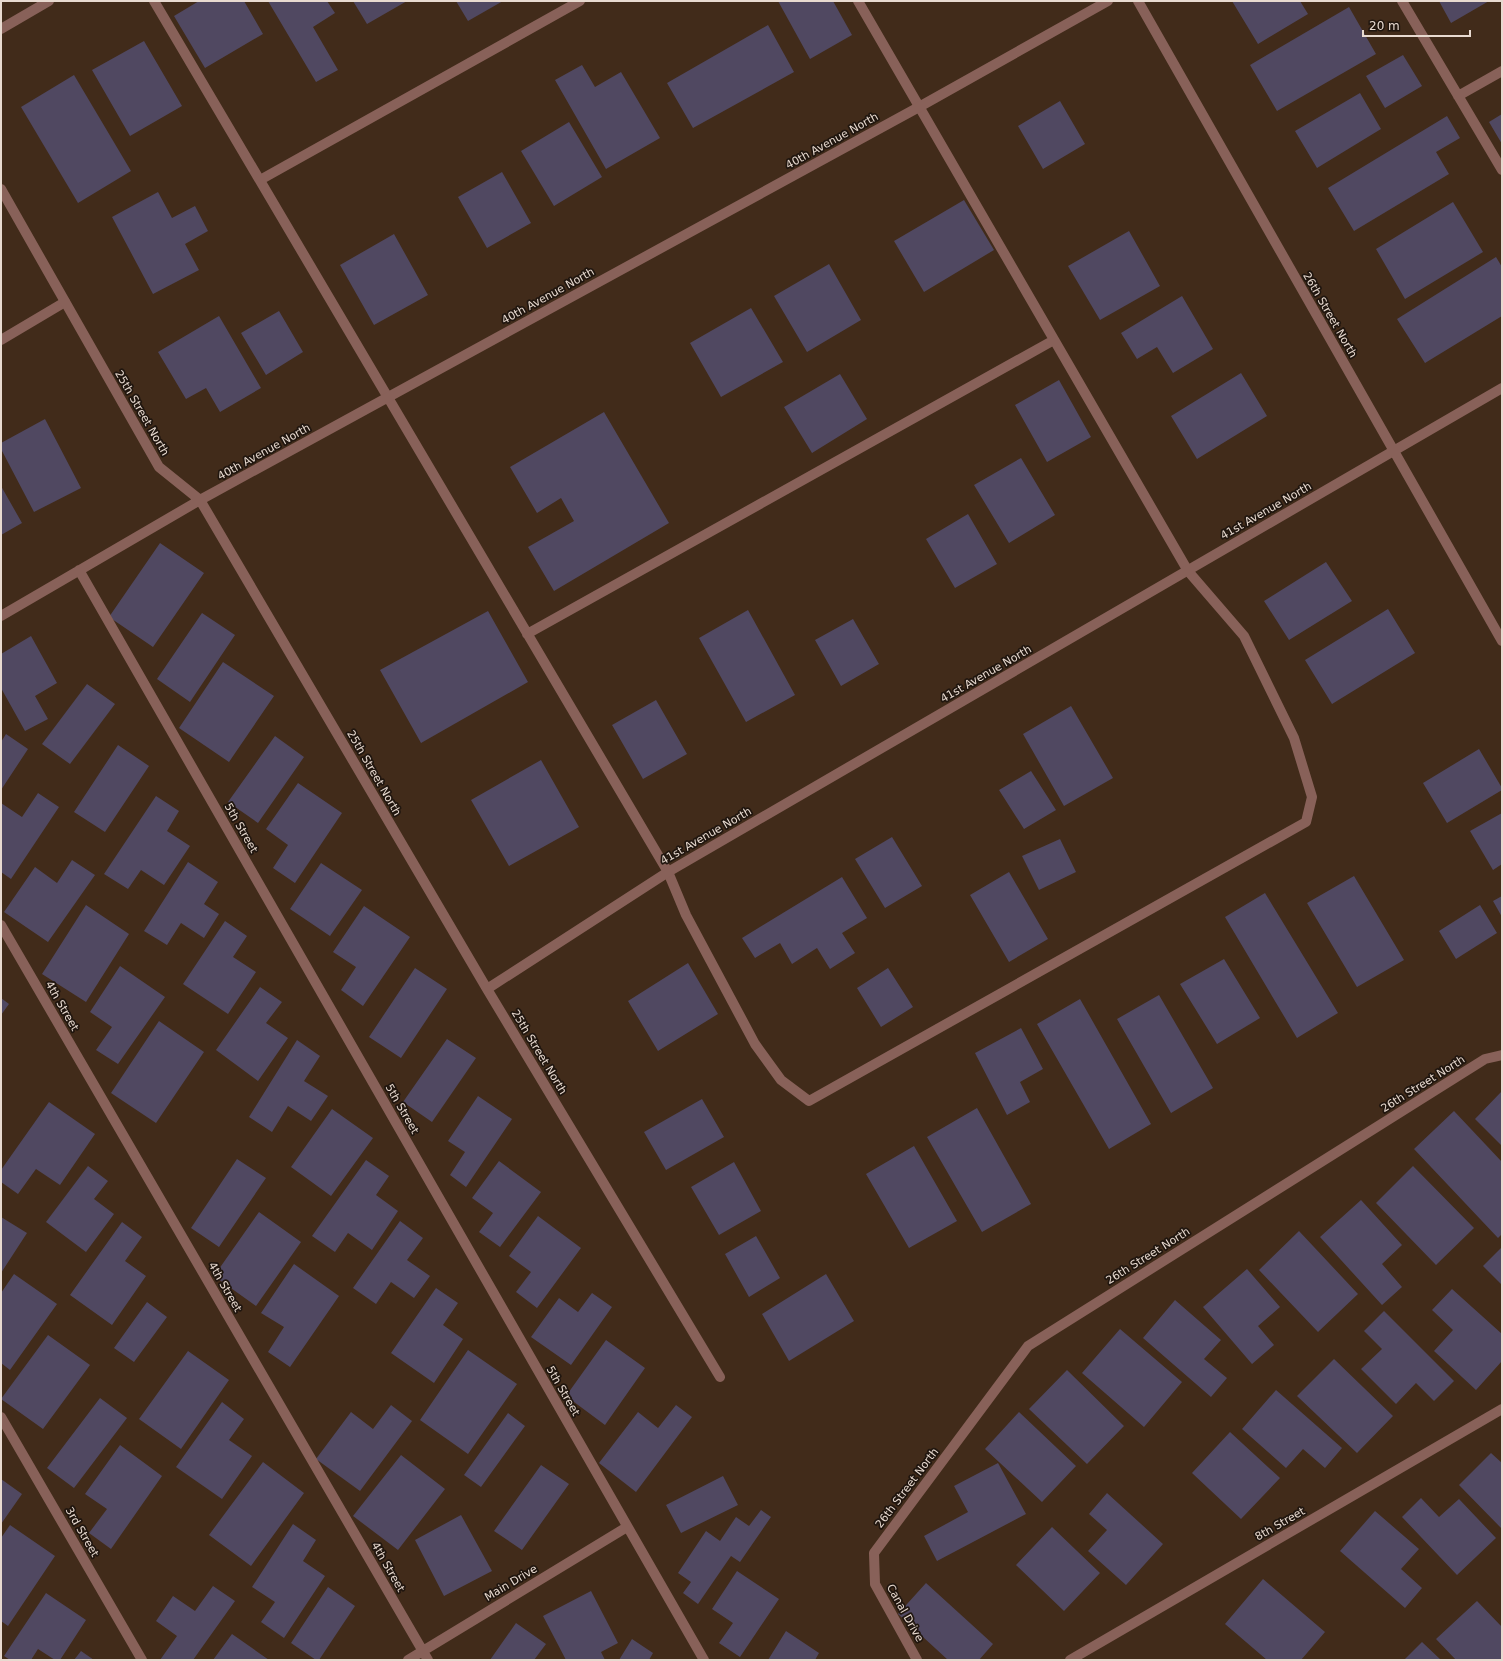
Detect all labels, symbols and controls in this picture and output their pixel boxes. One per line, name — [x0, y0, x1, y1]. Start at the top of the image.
scale bar — [1363, 12, 1470, 38]
text: 20 m — [1369, 19, 1400, 33]
street label: 40th Avenue North — [783, 110, 881, 172]
street label: 40th Avenue North — [499, 265, 597, 327]
street label: 26th Street North — [1300, 270, 1360, 360]
street label: 25th Street North — [112, 368, 172, 458]
street label: 40th Avenue North — [215, 421, 313, 483]
street label: 41st Avenue North — [1218, 480, 1314, 542]
street label: 41st Avenue North — [938, 643, 1034, 705]
street label: 25th Street North — [344, 728, 404, 818]
street label: 5th Street — [222, 801, 261, 856]
street label: 41st Avenue North — [658, 805, 754, 867]
street label: 4th Street — [43, 979, 82, 1034]
street label: 25th Street North — [509, 1007, 569, 1097]
street label: 26th Street North — [1379, 1053, 1467, 1115]
street label: 5th Street — [383, 1082, 422, 1137]
street label: 26th Street North — [1104, 1225, 1192, 1287]
street label: 4th Street — [206, 1260, 245, 1315]
street label: 5th Street — [544, 1364, 583, 1419]
street label: 26th Street North — [873, 1446, 941, 1530]
street label: 8th Street — [1253, 1504, 1308, 1543]
street label: 3rd Street — [63, 1505, 102, 1560]
street label: 4th Street — [369, 1540, 408, 1595]
street label: Main Drive — [482, 1562, 540, 1604]
street label: Canal Drive — [884, 1582, 926, 1644]

